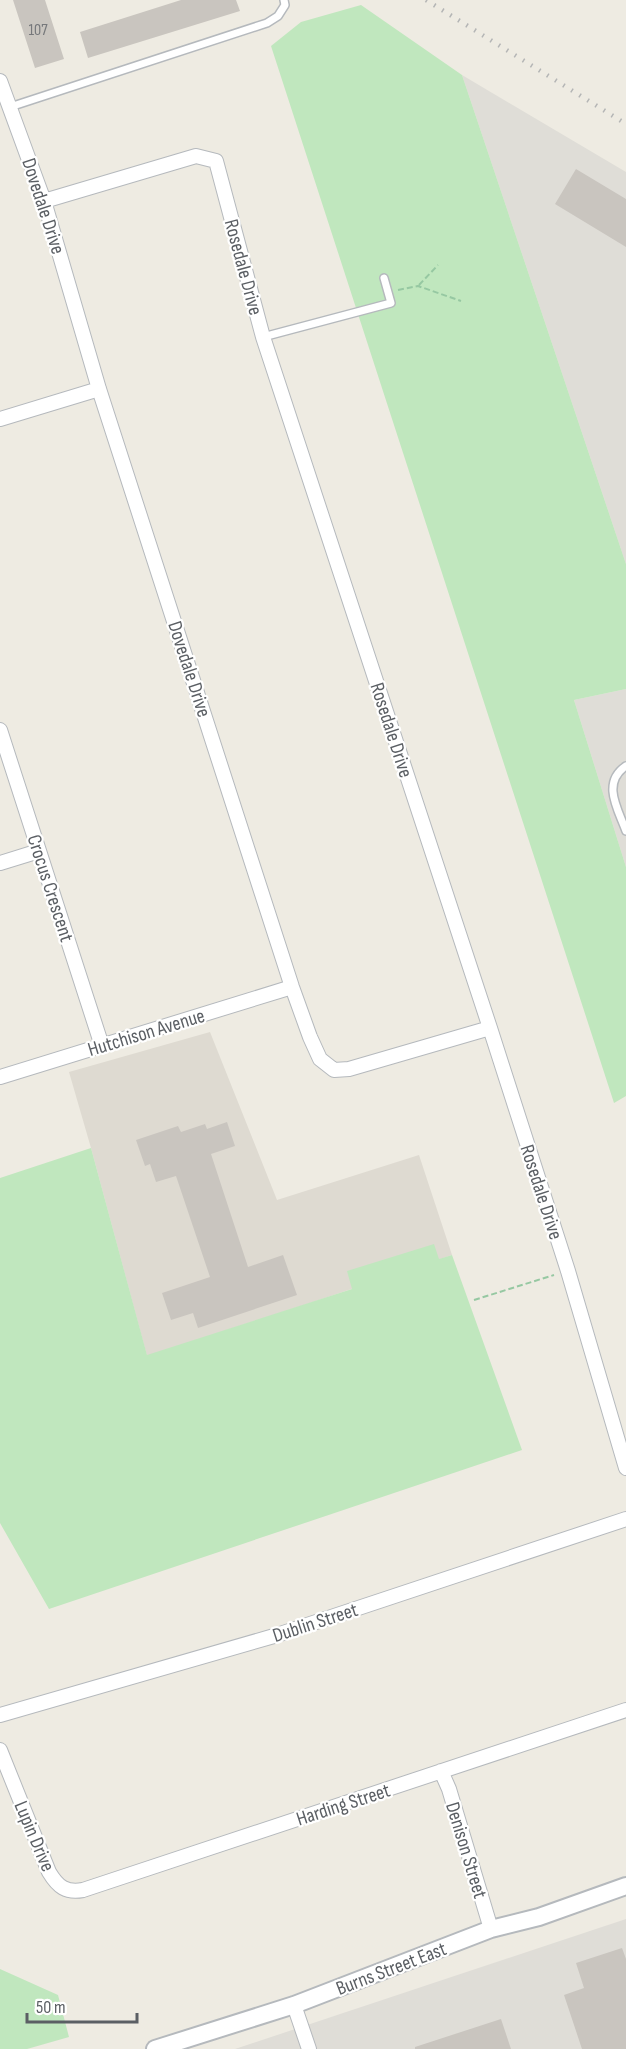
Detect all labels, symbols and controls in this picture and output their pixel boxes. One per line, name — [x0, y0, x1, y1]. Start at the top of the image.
house number: 107 — [28, 21, 48, 40]
street label: Dovedale Drive — [16, 155, 70, 257]
street label: Rosedale Drive — [219, 217, 267, 318]
street label: Dovedale Drive — [162, 618, 216, 720]
street label: Rosedale Drive — [364, 680, 418, 781]
street label: Crocus Crescent — [21, 832, 79, 945]
street label: Hutchison Avenue — [85, 1004, 208, 1062]
street label: Rosedale Drive — [514, 1142, 568, 1243]
street label: Dublin Street — [270, 1598, 361, 1648]
street label: Harding Street — [293, 1779, 393, 1831]
street label: Lupin Drive — [8, 1797, 60, 1875]
street label: Denison Street — [440, 1799, 492, 1901]
street label: Burns Street East — [333, 1937, 450, 2001]
scale bar — [27, 1986, 136, 2024]
text: 50 m — [36, 1997, 66, 2018]

